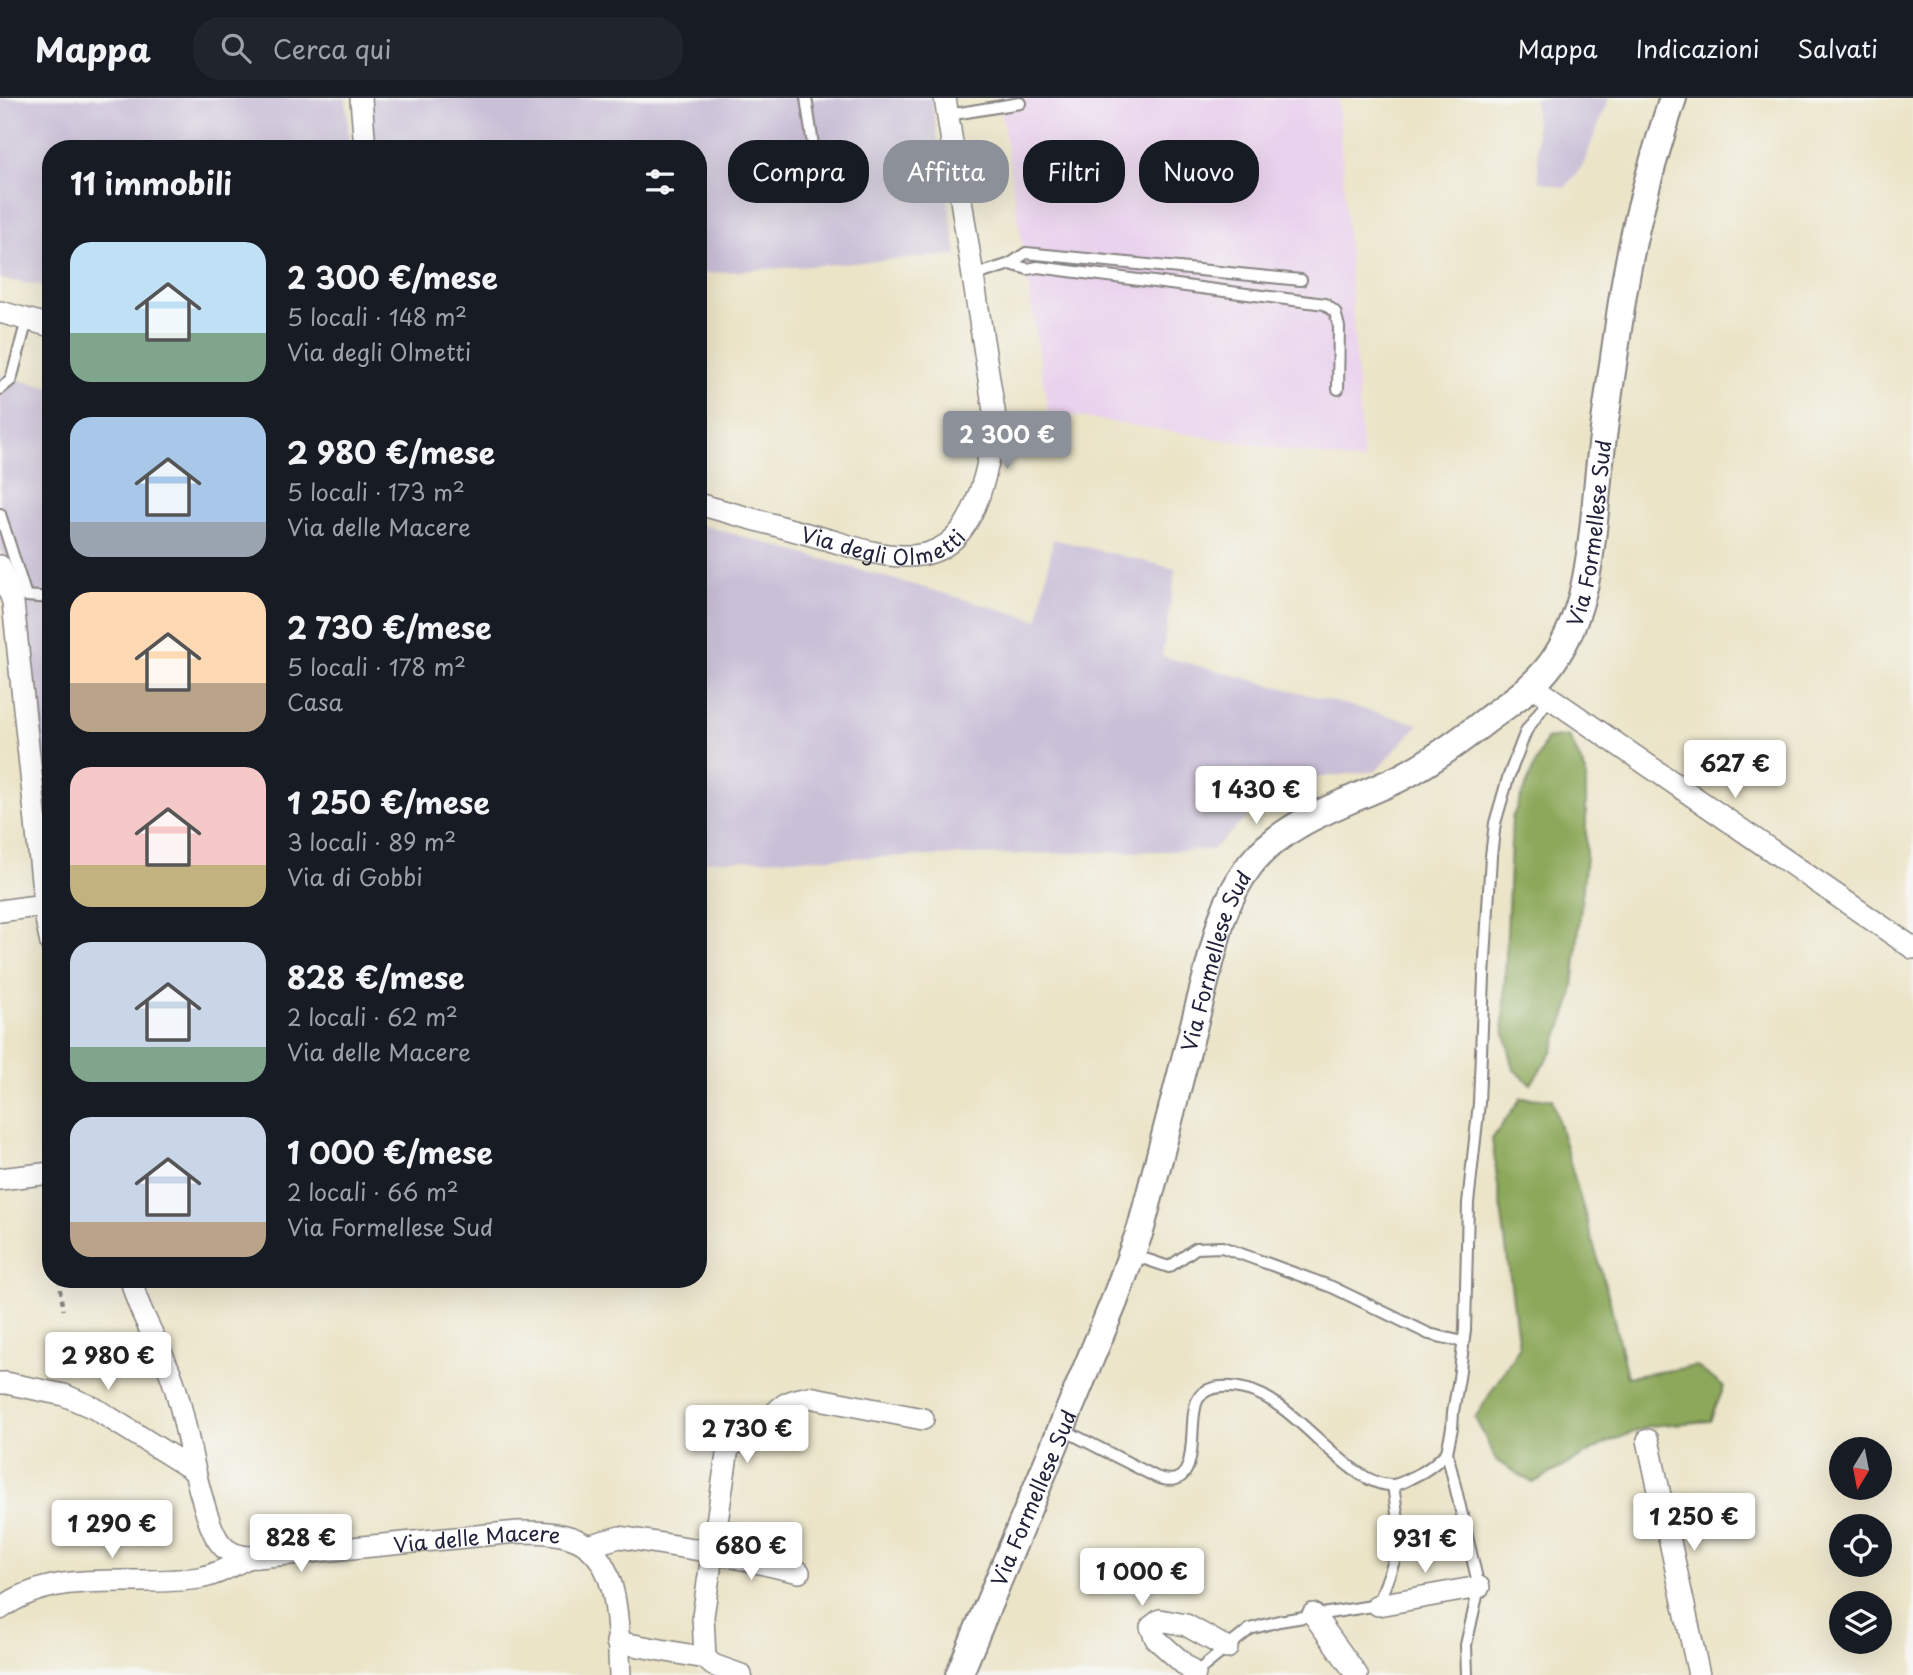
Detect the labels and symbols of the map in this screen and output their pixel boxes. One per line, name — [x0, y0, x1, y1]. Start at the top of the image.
pin: 2 300 € — [942, 412, 1072, 471]
street label: Via Formellese Sud — [1557, 438, 1618, 631]
street label: Via degli Olmetti — [798, 517, 972, 572]
pin: 627 € — [1686, 740, 1784, 800]
pin: 1 430 € — [1191, 766, 1321, 826]
street label: Via Formellese Sud — [1172, 864, 1258, 1055]
pin: 2 980 € — [43, 1332, 173, 1392]
street label: Via Formellese Sud — [982, 1405, 1084, 1591]
pin: 2 730 € — [682, 1406, 812, 1465]
north arrow — [1829, 1437, 1892, 1500]
pin: 1 250 € — [1629, 1494, 1759, 1553]
pin: 1 290 € — [47, 1500, 177, 1560]
pin: 828 € — [252, 1514, 350, 1574]
street label: Via delle Macere — [392, 1516, 563, 1560]
pin: 931 € — [1376, 1516, 1474, 1575]
pin: 680 € — [702, 1522, 800, 1582]
pin: 1 000 € — [1077, 1548, 1207, 1608]

